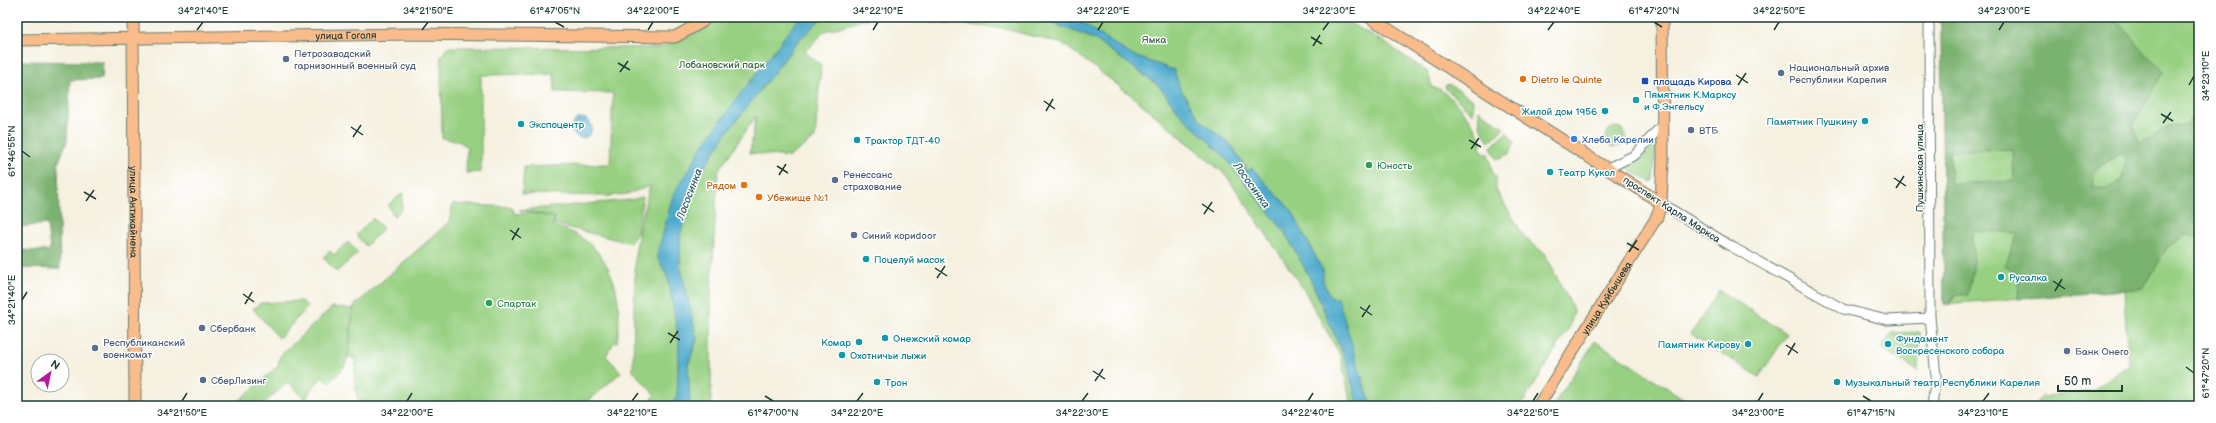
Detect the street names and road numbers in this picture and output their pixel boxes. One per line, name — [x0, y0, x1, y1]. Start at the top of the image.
street label: улица Гоголя — [315, 30, 377, 42]
street label: Пушкинская улица — [1914, 124, 1926, 212]
street label: улица Антикайнена — [127, 166, 139, 258]
street label: проспект Карла Маркса — [1621, 174, 1722, 246]
street label: улица Куйбышева — [1579, 259, 1635, 337]

